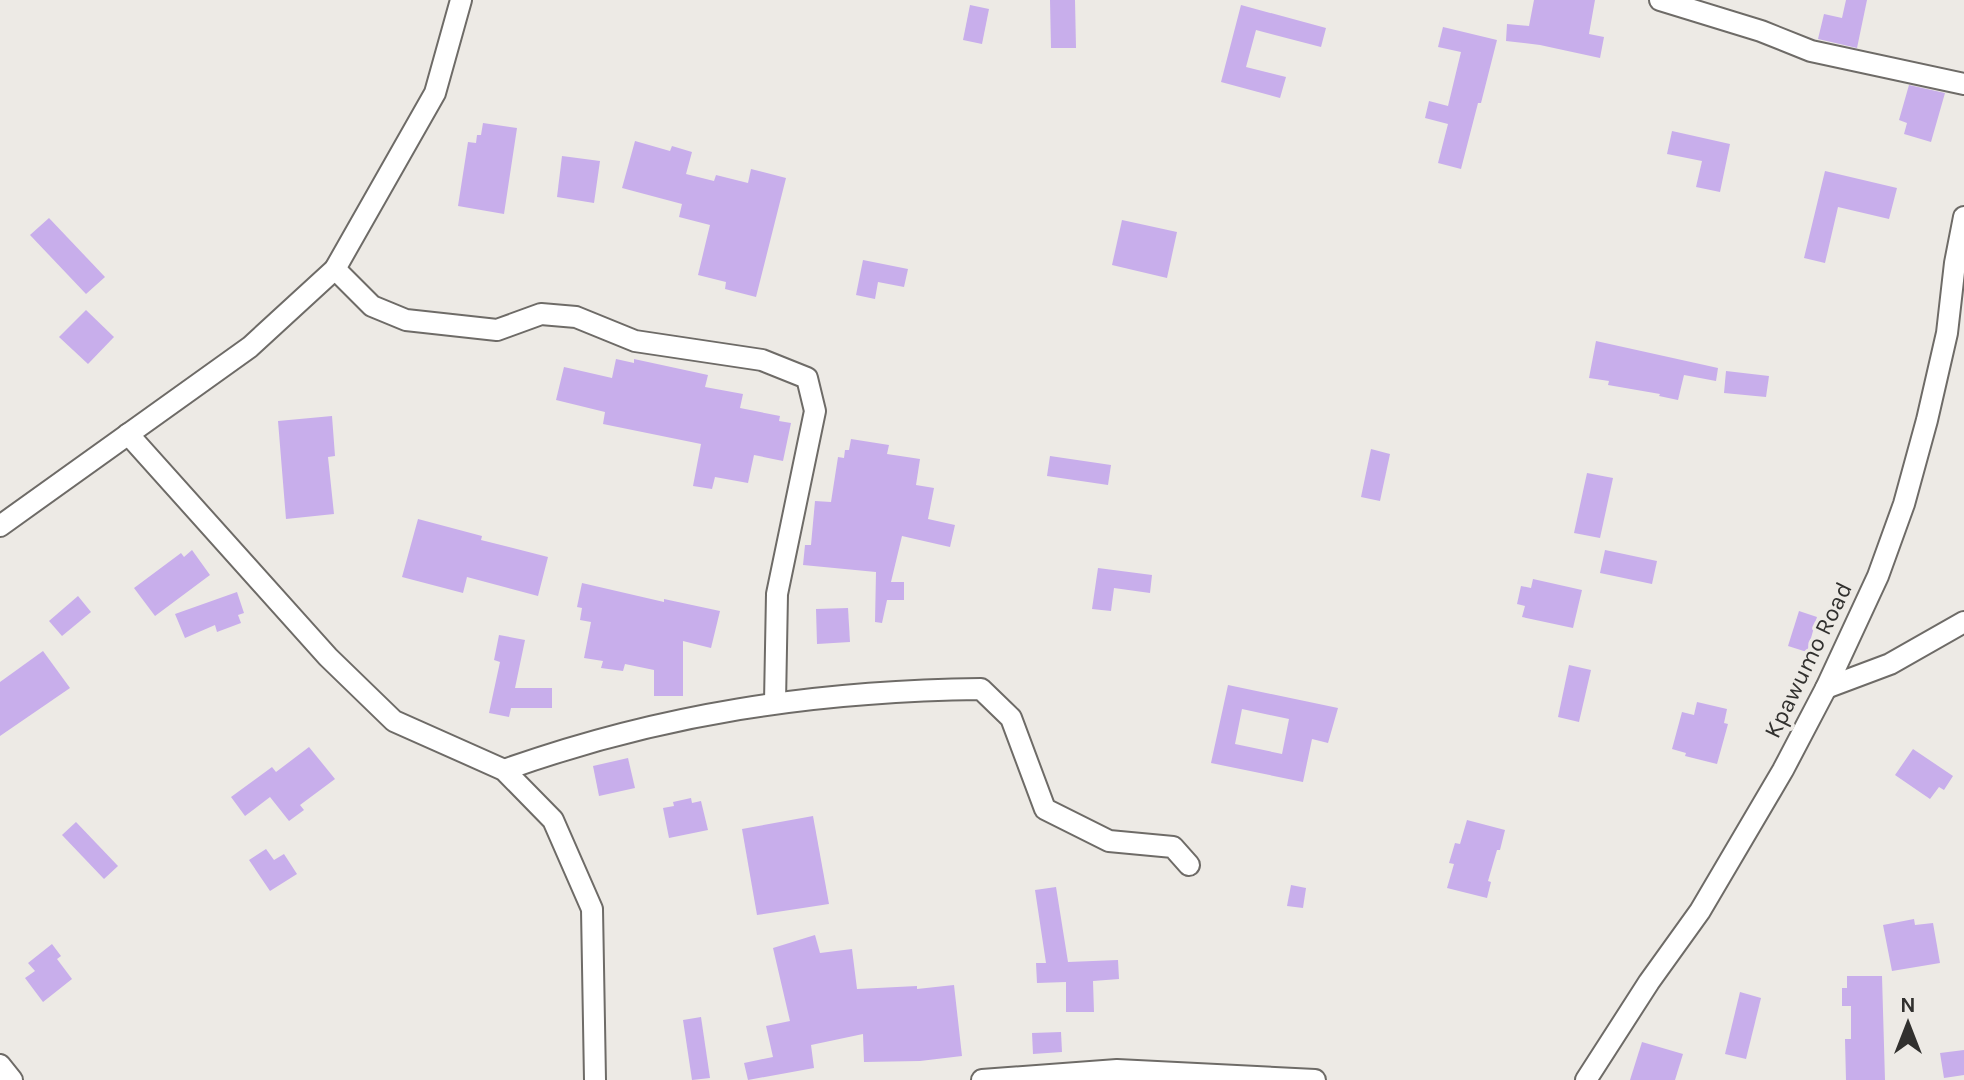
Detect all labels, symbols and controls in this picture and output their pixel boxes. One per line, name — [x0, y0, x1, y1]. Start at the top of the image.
street label: Kpawumo Road — [1758, 577, 1858, 743]
north arrow — [1868, 984, 1948, 1064]
text: N — [1900, 992, 1916, 1018]

